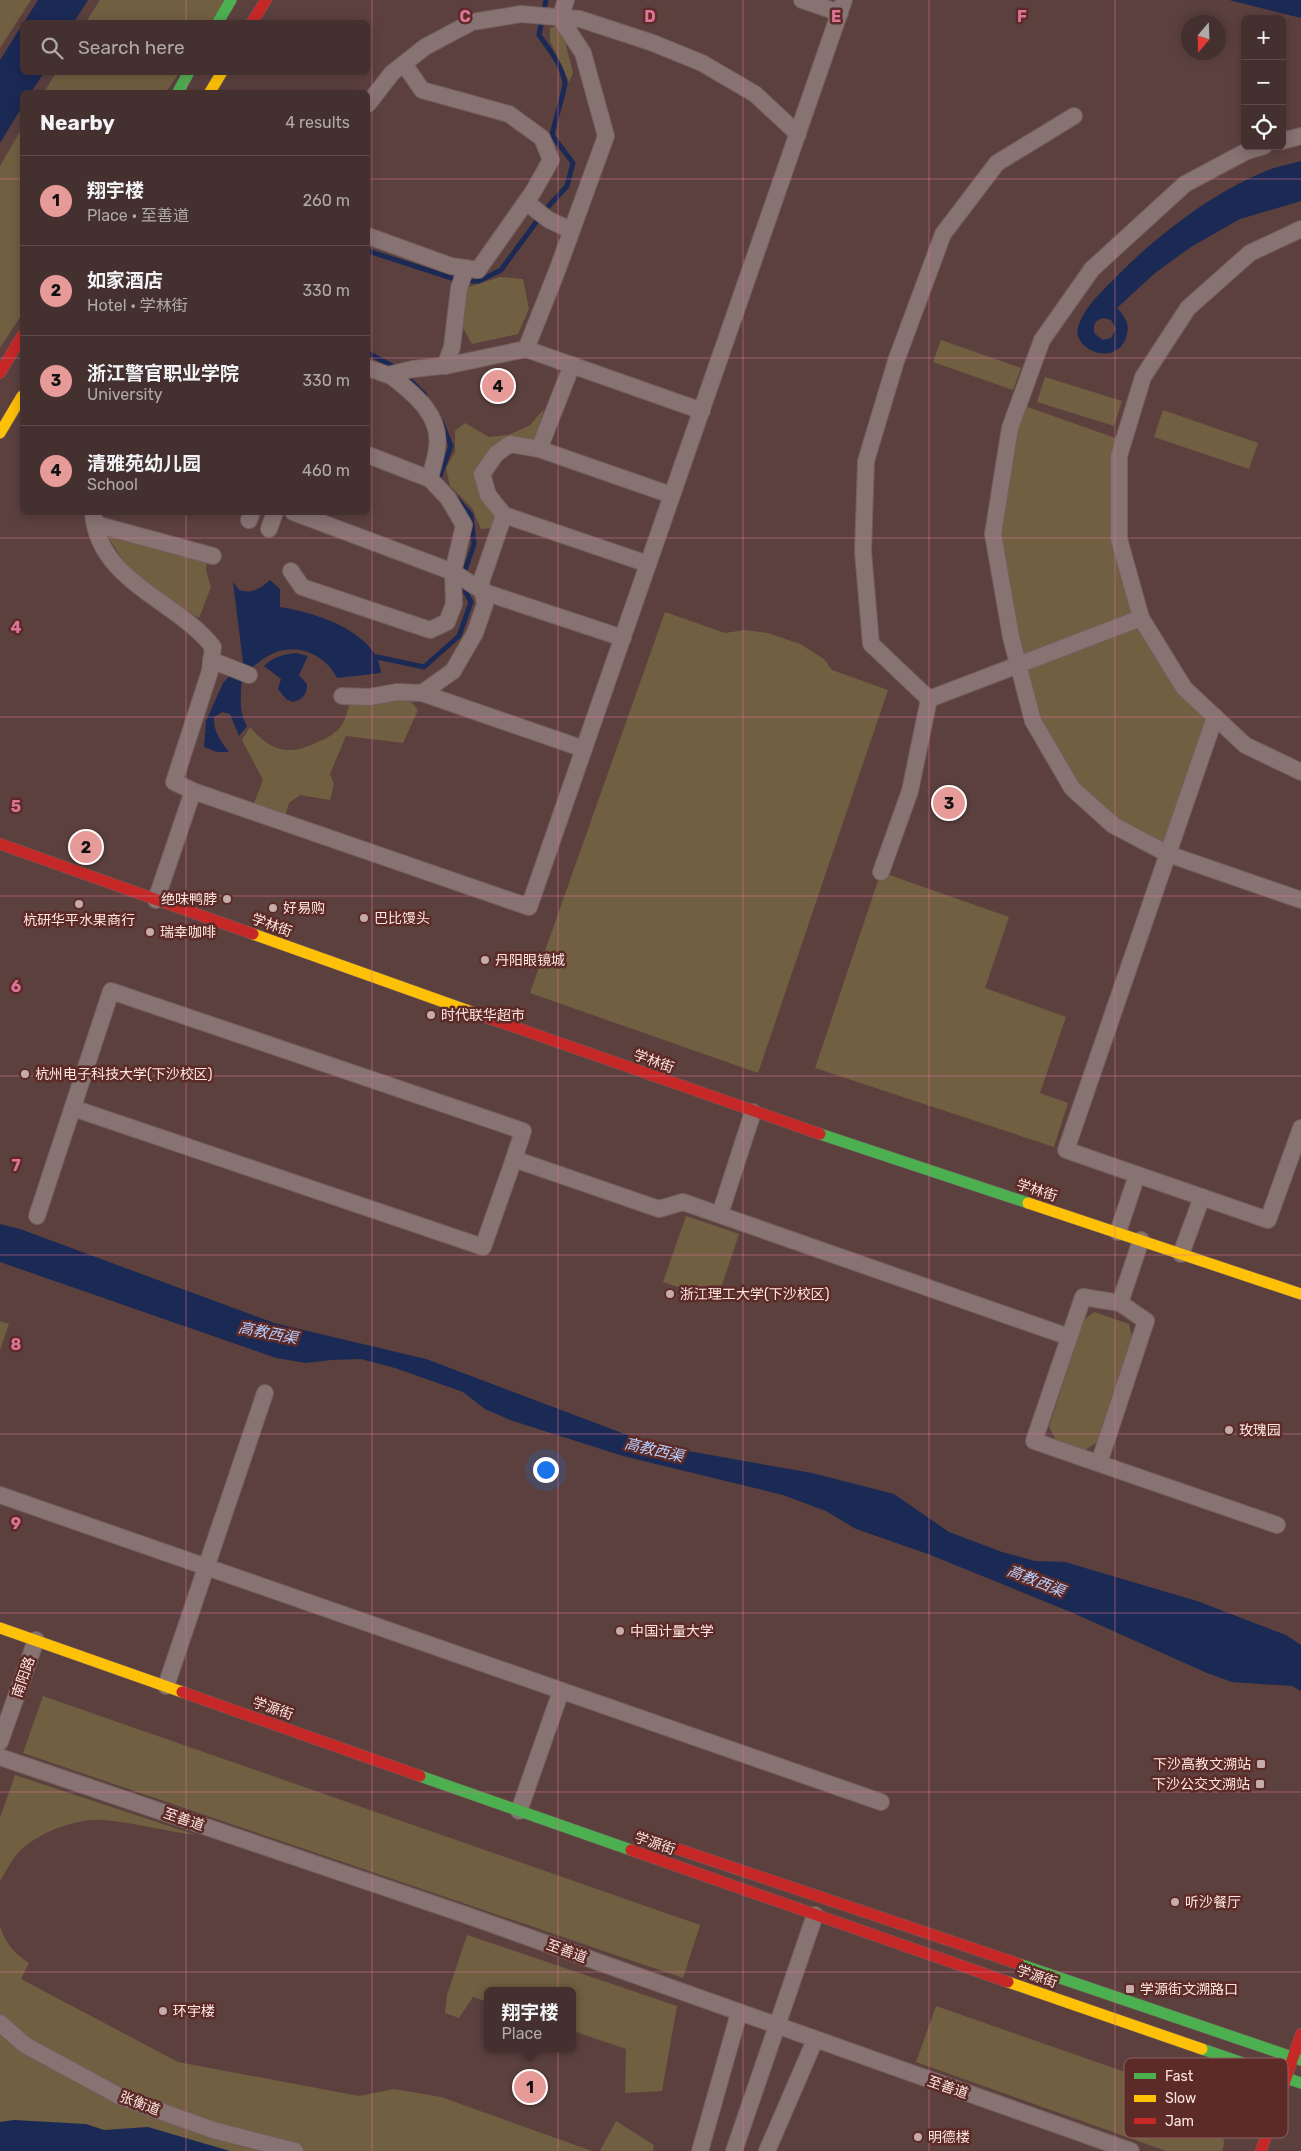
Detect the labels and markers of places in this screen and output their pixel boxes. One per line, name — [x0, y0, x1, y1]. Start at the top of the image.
pin: 4 — [482, 367, 514, 405]
pin: 3 — [933, 784, 965, 822]
pin: 2 — [70, 828, 102, 866]
place label: 绝味鸭脖 — [161, 891, 217, 908]
marker: 绝味鸭脖 — [221, 893, 233, 905]
marker: 杭研华平水果商行 — [73, 898, 85, 910]
place label: 好易购 — [283, 900, 325, 917]
marker: 好易购 — [267, 902, 279, 914]
place label: 巴比馒头 — [374, 910, 430, 927]
place label: 杭研华平水果商行 — [23, 912, 135, 929]
marker: 巴比馒头 — [358, 912, 370, 924]
place label: 瑞幸咖啡 — [160, 924, 216, 941]
marker: 瑞幸咖啡 — [144, 926, 156, 938]
place label: 丹阳眼镜城 — [495, 952, 565, 969]
marker: 丹阳眼镜城 — [479, 954, 491, 966]
place label: 时代联华超市 — [441, 1007, 525, 1024]
marker: 时代联华超市 — [425, 1009, 437, 1021]
place label: 杭州电子科技大学(下沙校区) — [35, 1066, 213, 1083]
marker: 杭州电子科技大学(下沙校区) — [19, 1068, 31, 1080]
place label: 浙江理工大学(下沙校区) — [680, 1286, 830, 1303]
marker: 浙江理工大学(下沙校区) — [664, 1288, 676, 1300]
place label: 玫瑰园 — [1239, 1422, 1281, 1439]
marker: 玫瑰园 — [1223, 1424, 1235, 1436]
place label: 中国计量大学 — [630, 1623, 714, 1640]
marker: 中国计量大学 — [614, 1625, 626, 1637]
place label: 下沙高教文溯站 — [1153, 1756, 1251, 1773]
marker: 下沙高教文溯站 — [1255, 1758, 1267, 1770]
place label: 下沙公交文溯站 — [1152, 1776, 1250, 1793]
marker: 下沙公交文溯站 — [1254, 1778, 1266, 1790]
place label: 听沙餐厅 — [1185, 1894, 1241, 1911]
marker: 听沙餐厅 — [1169, 1896, 1181, 1908]
place label: 学源街文溯路口 — [1140, 1981, 1238, 1998]
marker: 学源街文溯路口 — [1124, 1983, 1136, 1995]
place label: 环宇楼 — [173, 2003, 215, 2020]
marker: 环宇楼 — [157, 2005, 169, 2017]
pin: 1 — [514, 2068, 546, 2106]
place label: 明德楼 — [928, 2129, 970, 2146]
marker: 明德楼 — [912, 2131, 924, 2143]

